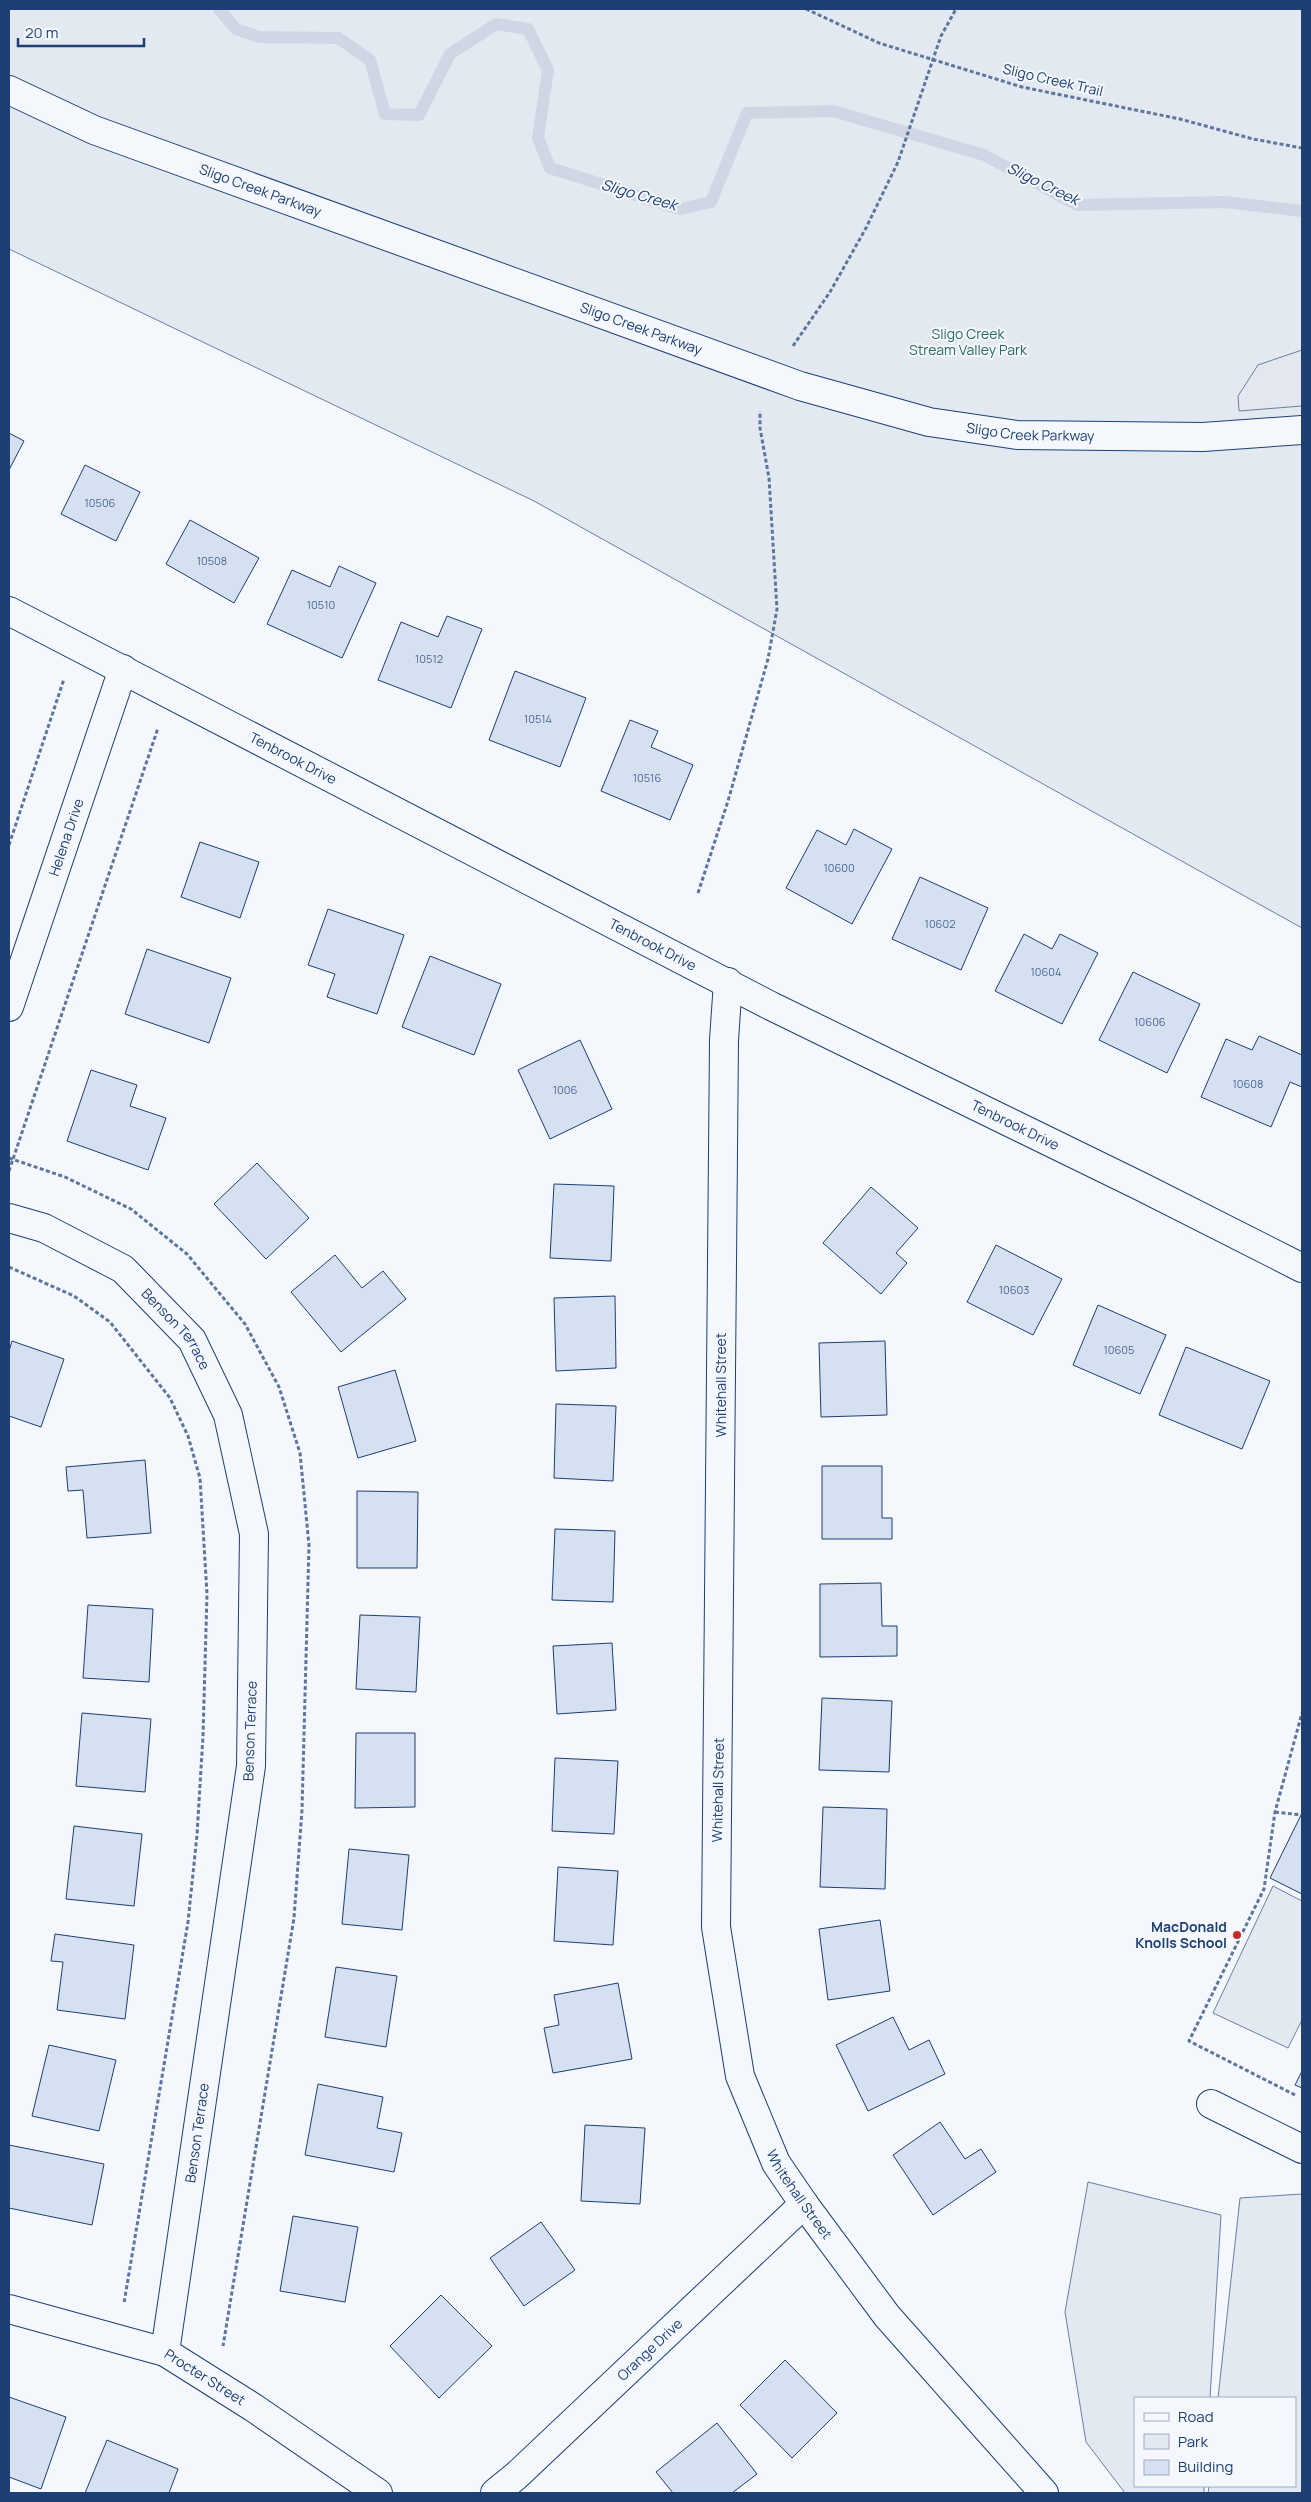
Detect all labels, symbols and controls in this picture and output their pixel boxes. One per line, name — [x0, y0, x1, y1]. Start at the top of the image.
scale bar — [18, 15, 144, 47]
text: 20 m — [25, 22, 58, 43]
street label: Sligo Creek Trail — [1001, 59, 1105, 100]
water label: Sligo Creek — [1004, 157, 1085, 211]
street label: Sligo Creek Parkway — [197, 159, 325, 221]
water label: Sligo Creek — [599, 174, 682, 216]
street label: Sligo Creek Parkway — [578, 297, 706, 359]
park label: Sligo Creek Stream Valley Park — [909, 324, 1028, 359]
street label: Sligo Creek Parkway — [965, 418, 1095, 445]
house number: 10506 — [85, 495, 116, 510]
house number: 10508 — [197, 553, 227, 568]
house number: 10510 — [307, 597, 335, 612]
house number: 10512 — [415, 651, 443, 666]
house number: 10514 — [524, 711, 552, 726]
street label: Tenbrook Drive — [246, 727, 340, 788]
house number: 10516 — [633, 770, 661, 785]
street label: Helena Drive — [44, 796, 88, 879]
house number: 10600 — [823, 860, 855, 875]
street label: Tenbrook Drive — [606, 914, 700, 975]
house number: 10602 — [925, 916, 955, 931]
house number: 10604 — [1030, 964, 1062, 979]
house number: 10606 — [1134, 1014, 1166, 1029]
house number: 10608 — [1233, 1076, 1263, 1091]
house number: 1006 — [553, 1082, 577, 1097]
street label: Tenbrook Drive — [968, 1095, 1063, 1154]
house number: 10603 — [999, 1282, 1029, 1297]
street label: Benson Terrace — [138, 1284, 215, 1373]
street label: Whitehall Street — [711, 1332, 730, 1437]
house number: 10605 — [1104, 1342, 1134, 1357]
street label: Benson Terrace — [238, 1681, 261, 1781]
street label: Whitehall Street — [707, 1737, 728, 1843]
place label: MacDonald Knolls School — [1135, 1917, 1227, 1952]
marker: MacDonald Knolls School — [1231, 1929, 1243, 1941]
street label: Benson Terrace — [180, 2082, 213, 2184]
street label: Whitehall Street — [762, 2147, 837, 2243]
street label: Orange Drive — [613, 2314, 686, 2385]
street label: Procter Street — [161, 2344, 250, 2409]
legend — [1134, 2397, 1296, 2487]
text: Road — [1178, 2406, 1214, 2427]
text: Park — [1178, 2431, 1208, 2452]
text: Building — [1178, 2456, 1233, 2477]

